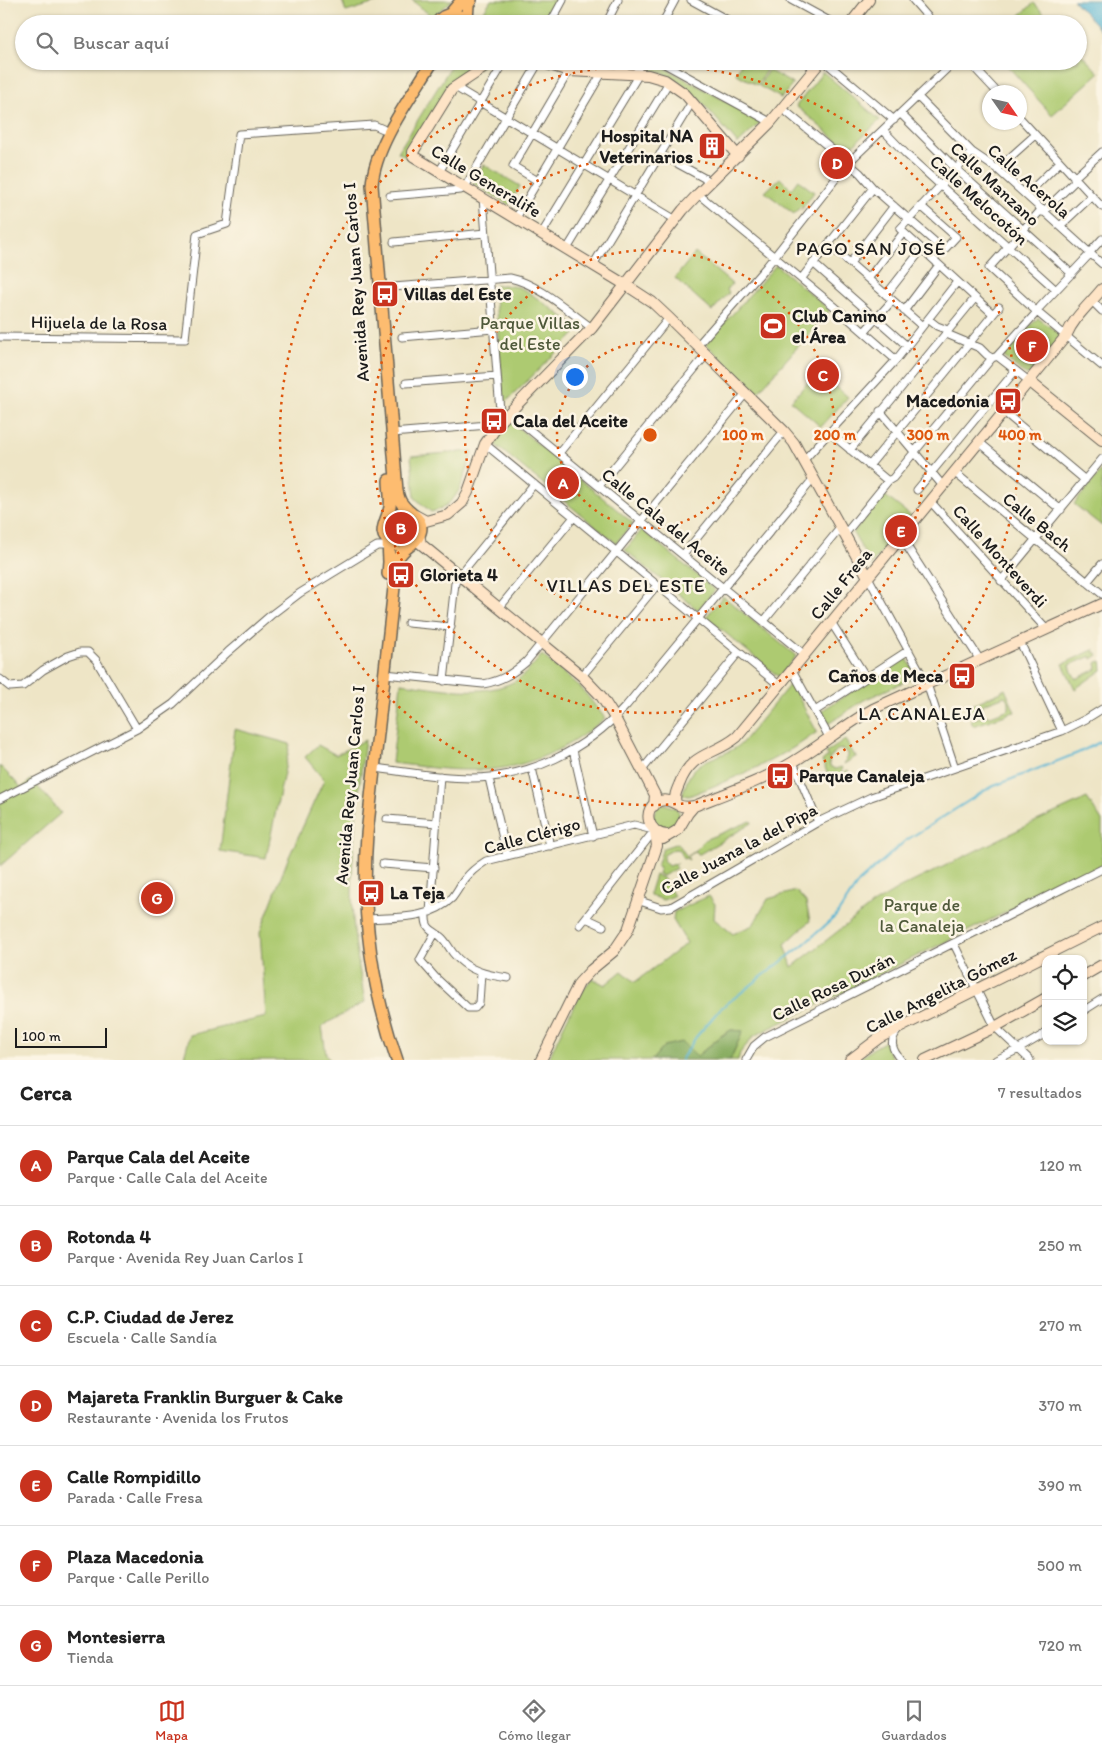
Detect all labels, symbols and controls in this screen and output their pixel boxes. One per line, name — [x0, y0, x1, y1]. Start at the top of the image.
search box — [15, 15, 1087, 70]
icon: search — [33, 29, 61, 57]
text: Buscar aquí — [73, 31, 169, 54]
north arrow — [982, 85, 1027, 130]
place label: Hospital NA Veterinarios — [599, 125, 693, 168]
building icon: Hospital NA Veterinarios — [697, 131, 727, 161]
street label: Calle Manzano — [946, 137, 1044, 231]
street label: Calle Generalife — [427, 139, 545, 223]
street label: Calle Acerola — [983, 139, 1075, 223]
pin: D — [821, 144, 853, 182]
street label: Calle Melocotón — [925, 150, 1033, 250]
street label: Avenida Rey Juan Carlos I — [338, 182, 374, 382]
district label: PAGO SAN JOSÉ — [796, 237, 946, 260]
bus stop icon: Villas del Este — [370, 279, 400, 309]
place label: Villas del Este — [404, 283, 512, 305]
place label: Club Canino el Área — [792, 305, 887, 348]
street label: Hijuela de la Rosa — [31, 311, 167, 335]
sports icon: Club Canino el Área — [758, 311, 788, 341]
park label: Parque Villas del Este — [480, 312, 580, 355]
pin: F — [1016, 327, 1048, 365]
pin: C — [807, 356, 839, 394]
your location — [562, 364, 588, 390]
bus stop icon: Macedonia — [993, 386, 1023, 416]
place label: Macedonia — [906, 390, 989, 412]
bus stop icon: Cala del Aceite — [479, 406, 509, 436]
place label: Cala del Aceite — [513, 410, 628, 432]
centre of rings — [641, 426, 659, 444]
text: 100 m — [722, 426, 764, 444]
text: 200 m — [814, 426, 857, 444]
text: 300 m — [907, 426, 950, 444]
text: 400 m — [998, 426, 1042, 444]
street label: Calle Cala del Aceite — [597, 463, 735, 581]
pin: A — [547, 464, 579, 502]
street label: Calle Bach — [998, 487, 1076, 557]
street label: Calle Monteverdi — [948, 500, 1052, 612]
pin: B — [385, 509, 417, 547]
pin: E — [885, 512, 917, 550]
street label: Calle Fresa — [805, 543, 877, 624]
bus stop icon: Glorieta 4 — [386, 560, 416, 590]
place label: Glorieta 4 — [420, 564, 498, 586]
district label: VILLAS DEL ESTE — [547, 574, 705, 597]
bus stop icon: Caños de Meca — [947, 661, 977, 691]
place label: Caños de Meca — [828, 665, 943, 687]
street label: Avenida Rey Juan Carlos I — [330, 685, 370, 885]
district label: LA CANALEJA — [858, 702, 986, 725]
bus stop icon: Parque Canaleja — [765, 761, 795, 791]
place label: Parque Canaleja — [799, 765, 925, 787]
street label: Calle Juana la del Pipa — [657, 798, 822, 900]
street label: Calle Clérigo — [481, 813, 583, 859]
bus stop icon: La Teja — [356, 878, 386, 908]
pin: G — [141, 879, 173, 917]
place label: La Teja — [390, 882, 446, 904]
park label: Parque de la Canaleja — [880, 894, 965, 937]
street label: Calle Angelita Gómez — [862, 943, 1020, 1039]
street label: Calle Rosa Durán — [768, 948, 898, 1026]
map controls — [1042, 955, 1087, 1045]
button: locate — [1042, 955, 1087, 1000]
button: layers — [1042, 1000, 1087, 1045]
scale bar — [15, 1025, 108, 1048]
text: 100 m — [22, 1028, 61, 1045]
text: Cerca — [20, 1080, 72, 1105]
text: 7 resultados — [998, 1083, 1082, 1102]
text: Parque Cala del Aceite — [67, 1145, 250, 1168]
text: A — [31, 1156, 41, 1175]
text: 120 m — [1039, 1156, 1082, 1175]
text: Parque · Calle Cala del Aceite — [67, 1168, 268, 1187]
text: Rotonda 4 — [67, 1225, 151, 1248]
text: B — [31, 1236, 41, 1255]
text: 250 m — [1038, 1236, 1082, 1255]
text: Parque · Avenida Rey Juan Carlos I — [67, 1248, 303, 1267]
text: C.P. Ciudad de Jerez — [67, 1305, 233, 1328]
text: C — [31, 1316, 41, 1335]
text: 270 m — [1039, 1316, 1082, 1335]
text: Escuela · Calle Sandía — [67, 1328, 217, 1347]
text: Majareta Franklin Burguer & Cake — [67, 1385, 343, 1408]
text: D — [31, 1396, 41, 1415]
text: 370 m — [1038, 1396, 1082, 1415]
text: Restaurante · Avenida los Frutos — [67, 1408, 289, 1427]
text: Calle Rompidillo — [67, 1465, 201, 1488]
text: E — [32, 1476, 40, 1495]
text: 390 m — [1038, 1476, 1082, 1495]
text: Parada · Calle Fresa — [67, 1488, 203, 1507]
text: Plaza Macedonia — [67, 1545, 204, 1568]
text: F — [32, 1556, 40, 1575]
text: 500 m — [1037, 1556, 1082, 1575]
text: Parque · Calle Perillo — [67, 1568, 209, 1587]
text: Montesierra — [67, 1625, 165, 1648]
text: G — [30, 1636, 42, 1655]
text: 720 m — [1039, 1636, 1082, 1655]
text: Tienda — [67, 1648, 114, 1667]
tab: Mapa — [155, 1697, 188, 1744]
tab: Cómo llegar — [498, 1697, 571, 1744]
tab: Guardados — [881, 1697, 947, 1744]

